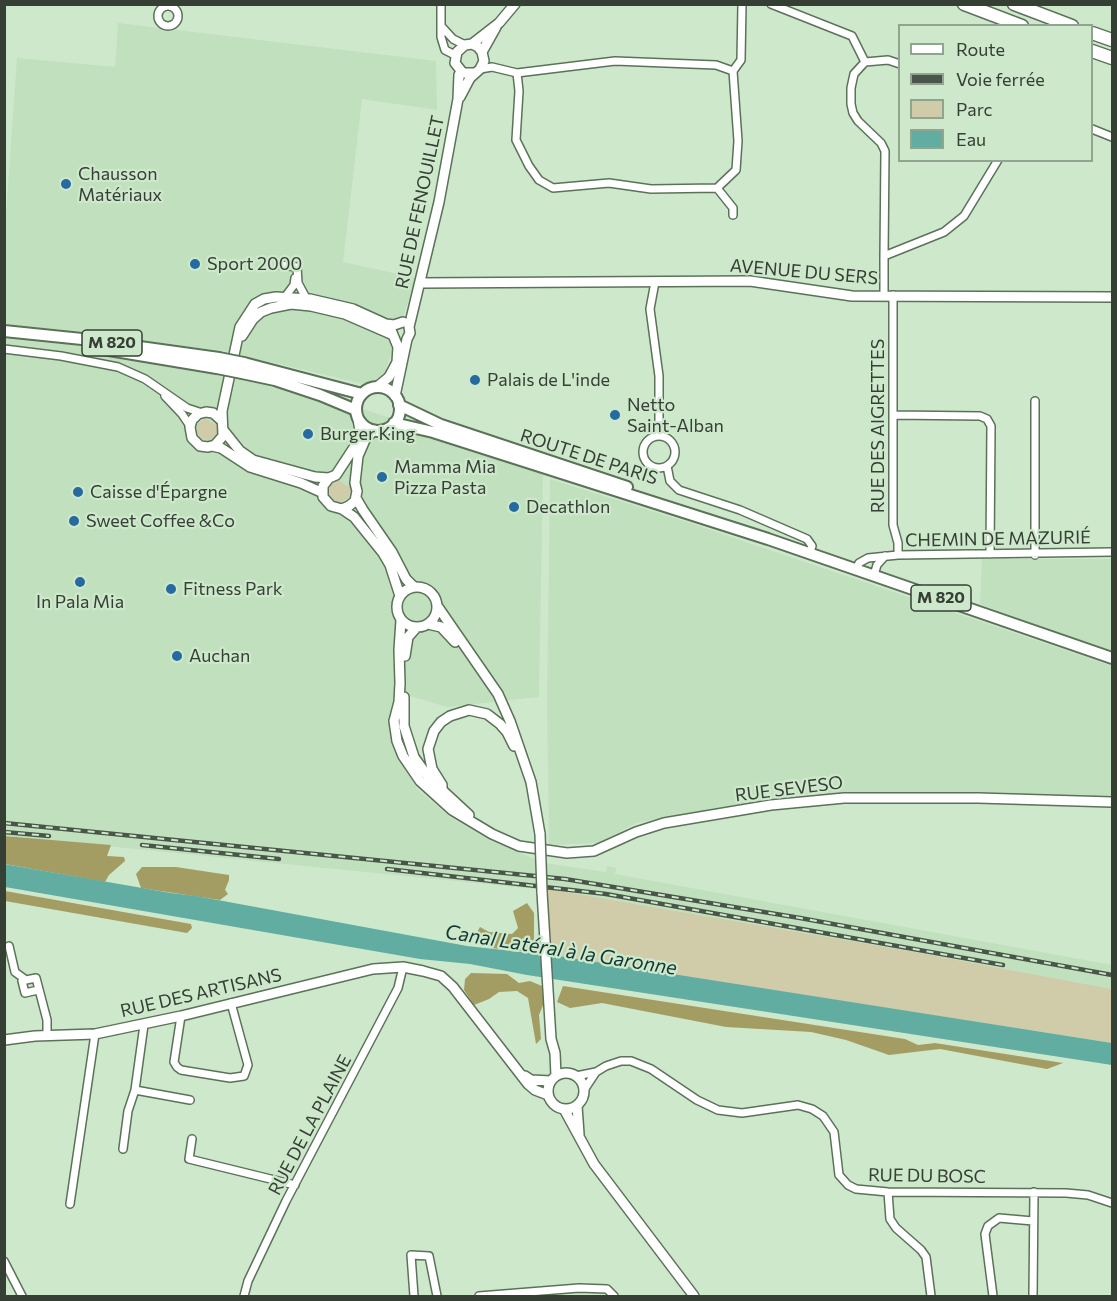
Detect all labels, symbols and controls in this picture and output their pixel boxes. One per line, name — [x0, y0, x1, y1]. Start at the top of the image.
legend — [898, 24, 1093, 162]
text: Route — [956, 38, 1005, 60]
text: Voie ferrée — [956, 68, 1045, 90]
text: Parc — [956, 98, 993, 120]
street label: RUE DE FENOUILLET — [391, 113, 449, 291]
text: Eau — [956, 128, 986, 150]
place label: Chausson Matériaux — [78, 163, 162, 206]
marker: Chausson Matériaux — [59, 177, 73, 191]
place label: Sport 2000 — [207, 253, 302, 275]
street label: AVENUE DU SERS — [729, 255, 879, 289]
marker: Sport 2000 — [188, 257, 202, 271]
road number: M 820 — [82, 330, 142, 356]
street label: RUE DES AIGRETTES — [867, 339, 889, 513]
place label: Palais de L'inde — [487, 369, 610, 391]
marker: Palais de L'inde — [468, 373, 482, 387]
place label: Netto Saint-Alban — [627, 394, 724, 436]
marker: Netto Saint-Alban — [608, 408, 622, 422]
place label: Burger King — [320, 423, 415, 445]
street label: ROUTE DE PARIS — [518, 425, 660, 489]
marker: Burger King — [301, 427, 315, 441]
place label: Mamma Mia Pizza Pasta — [394, 456, 496, 498]
marker: Mamma Mia Pizza Pasta — [375, 470, 389, 484]
place label: Caisse d'Épargne — [90, 481, 227, 503]
marker: Caisse d'Épargne — [71, 485, 85, 499]
place label: Decathlon — [526, 496, 610, 518]
marker: Decathlon — [507, 500, 521, 514]
place label: Sweet Coffee &Co — [86, 510, 235, 532]
marker: Sweet Coffee &Co — [67, 514, 81, 528]
street label: CHEMIN DE MAZURIÉ — [905, 527, 1091, 551]
marker: In Pala Mia — [73, 575, 87, 589]
place label: Fitness Park — [183, 578, 283, 600]
marker: Fitness Park — [164, 582, 178, 596]
road number: M 820 — [911, 585, 971, 611]
place label: In Pala Mia — [36, 591, 124, 613]
place label: Auchan — [189, 645, 250, 667]
marker: Auchan — [170, 649, 184, 663]
street label: RUE SEVESO — [734, 772, 844, 806]
water label: Canal Latéral à la Garonne — [443, 920, 679, 980]
street label: RUE DES ARTISANS — [118, 964, 284, 1022]
street label: RUE DE LA PLAINE — [264, 1051, 356, 1199]
street label: RUE DU BOSC — [868, 1164, 986, 1188]

